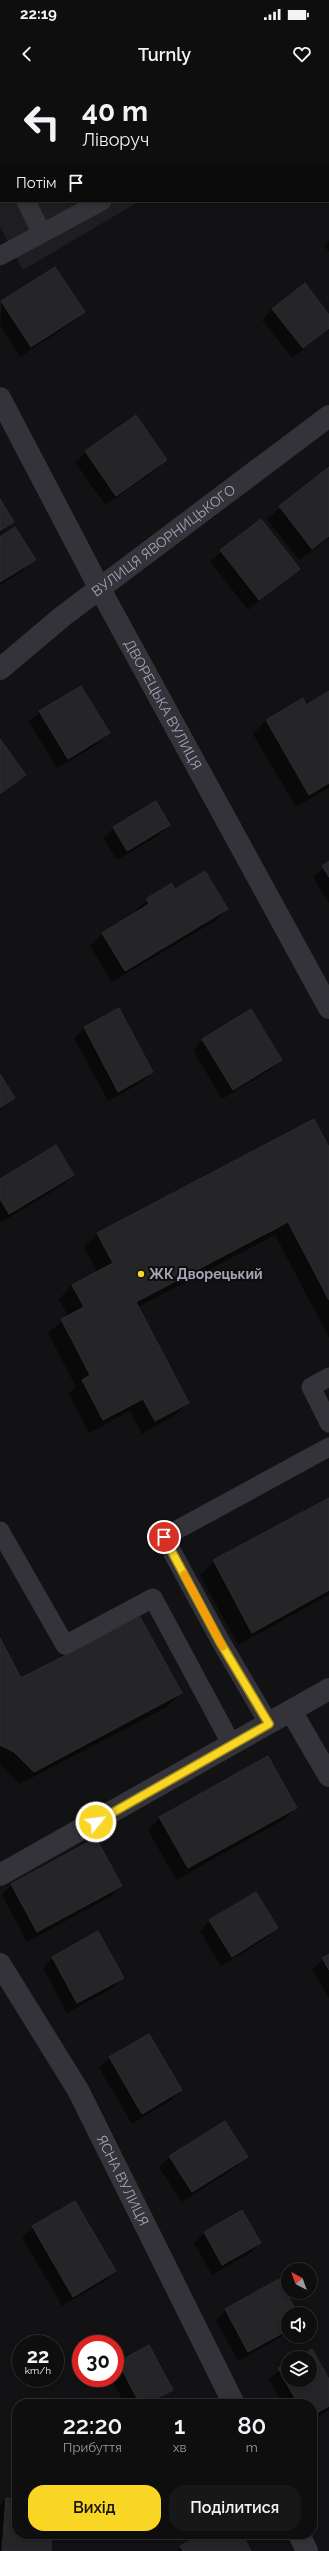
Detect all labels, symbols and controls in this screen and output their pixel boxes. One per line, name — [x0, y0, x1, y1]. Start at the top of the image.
text: 22:19 — [20, 5, 57, 23]
icon: back — [16, 43, 38, 65]
icon: heart — [291, 43, 313, 65]
text: Turnly — [138, 44, 191, 65]
text: 40 m — [82, 95, 148, 128]
icon: left — [16, 96, 68, 148]
text: Ліворуч — [82, 129, 149, 150]
icon: arrive — [65, 172, 87, 194]
text: Потім — [16, 174, 57, 192]
street label: ВУЛИЦЯ ЯВОРНИЦЬКОГО — [89, 481, 238, 600]
street label: ДВОРЕЦЬКА ВУЛИЦЯ — [121, 636, 205, 772]
place label: ЖК Дворецький — [149, 1266, 263, 1282]
marker: ЖК Дворецький — [136, 1269, 146, 1279]
pin — [147, 1520, 181, 1554]
icon: arrive — [153, 1526, 175, 1548]
position arrow — [75, 1801, 117, 1843]
street label: ЯСНА ВУЛИЦЯ — [94, 2132, 152, 2228]
north arrow — [281, 2263, 317, 2299]
map controls — [281, 2263, 317, 2387]
button: sound — [281, 2307, 317, 2343]
speed limit sign: 30 — [72, 2335, 124, 2387]
text: 22 — [27, 2344, 49, 2368]
button: layers — [281, 2351, 317, 2387]
text: km/h — [25, 2365, 51, 2376]
text: 22:20 — [63, 2411, 122, 2440]
text: 1 — [174, 2411, 185, 2440]
text: 80 — [237, 2411, 266, 2440]
text: Прибуття — [63, 2440, 122, 2455]
text: хв — [173, 2440, 186, 2455]
text: m — [246, 2440, 258, 2455]
button: Вихід — [28, 2485, 161, 2531]
button: Поділитися — [169, 2485, 301, 2531]

